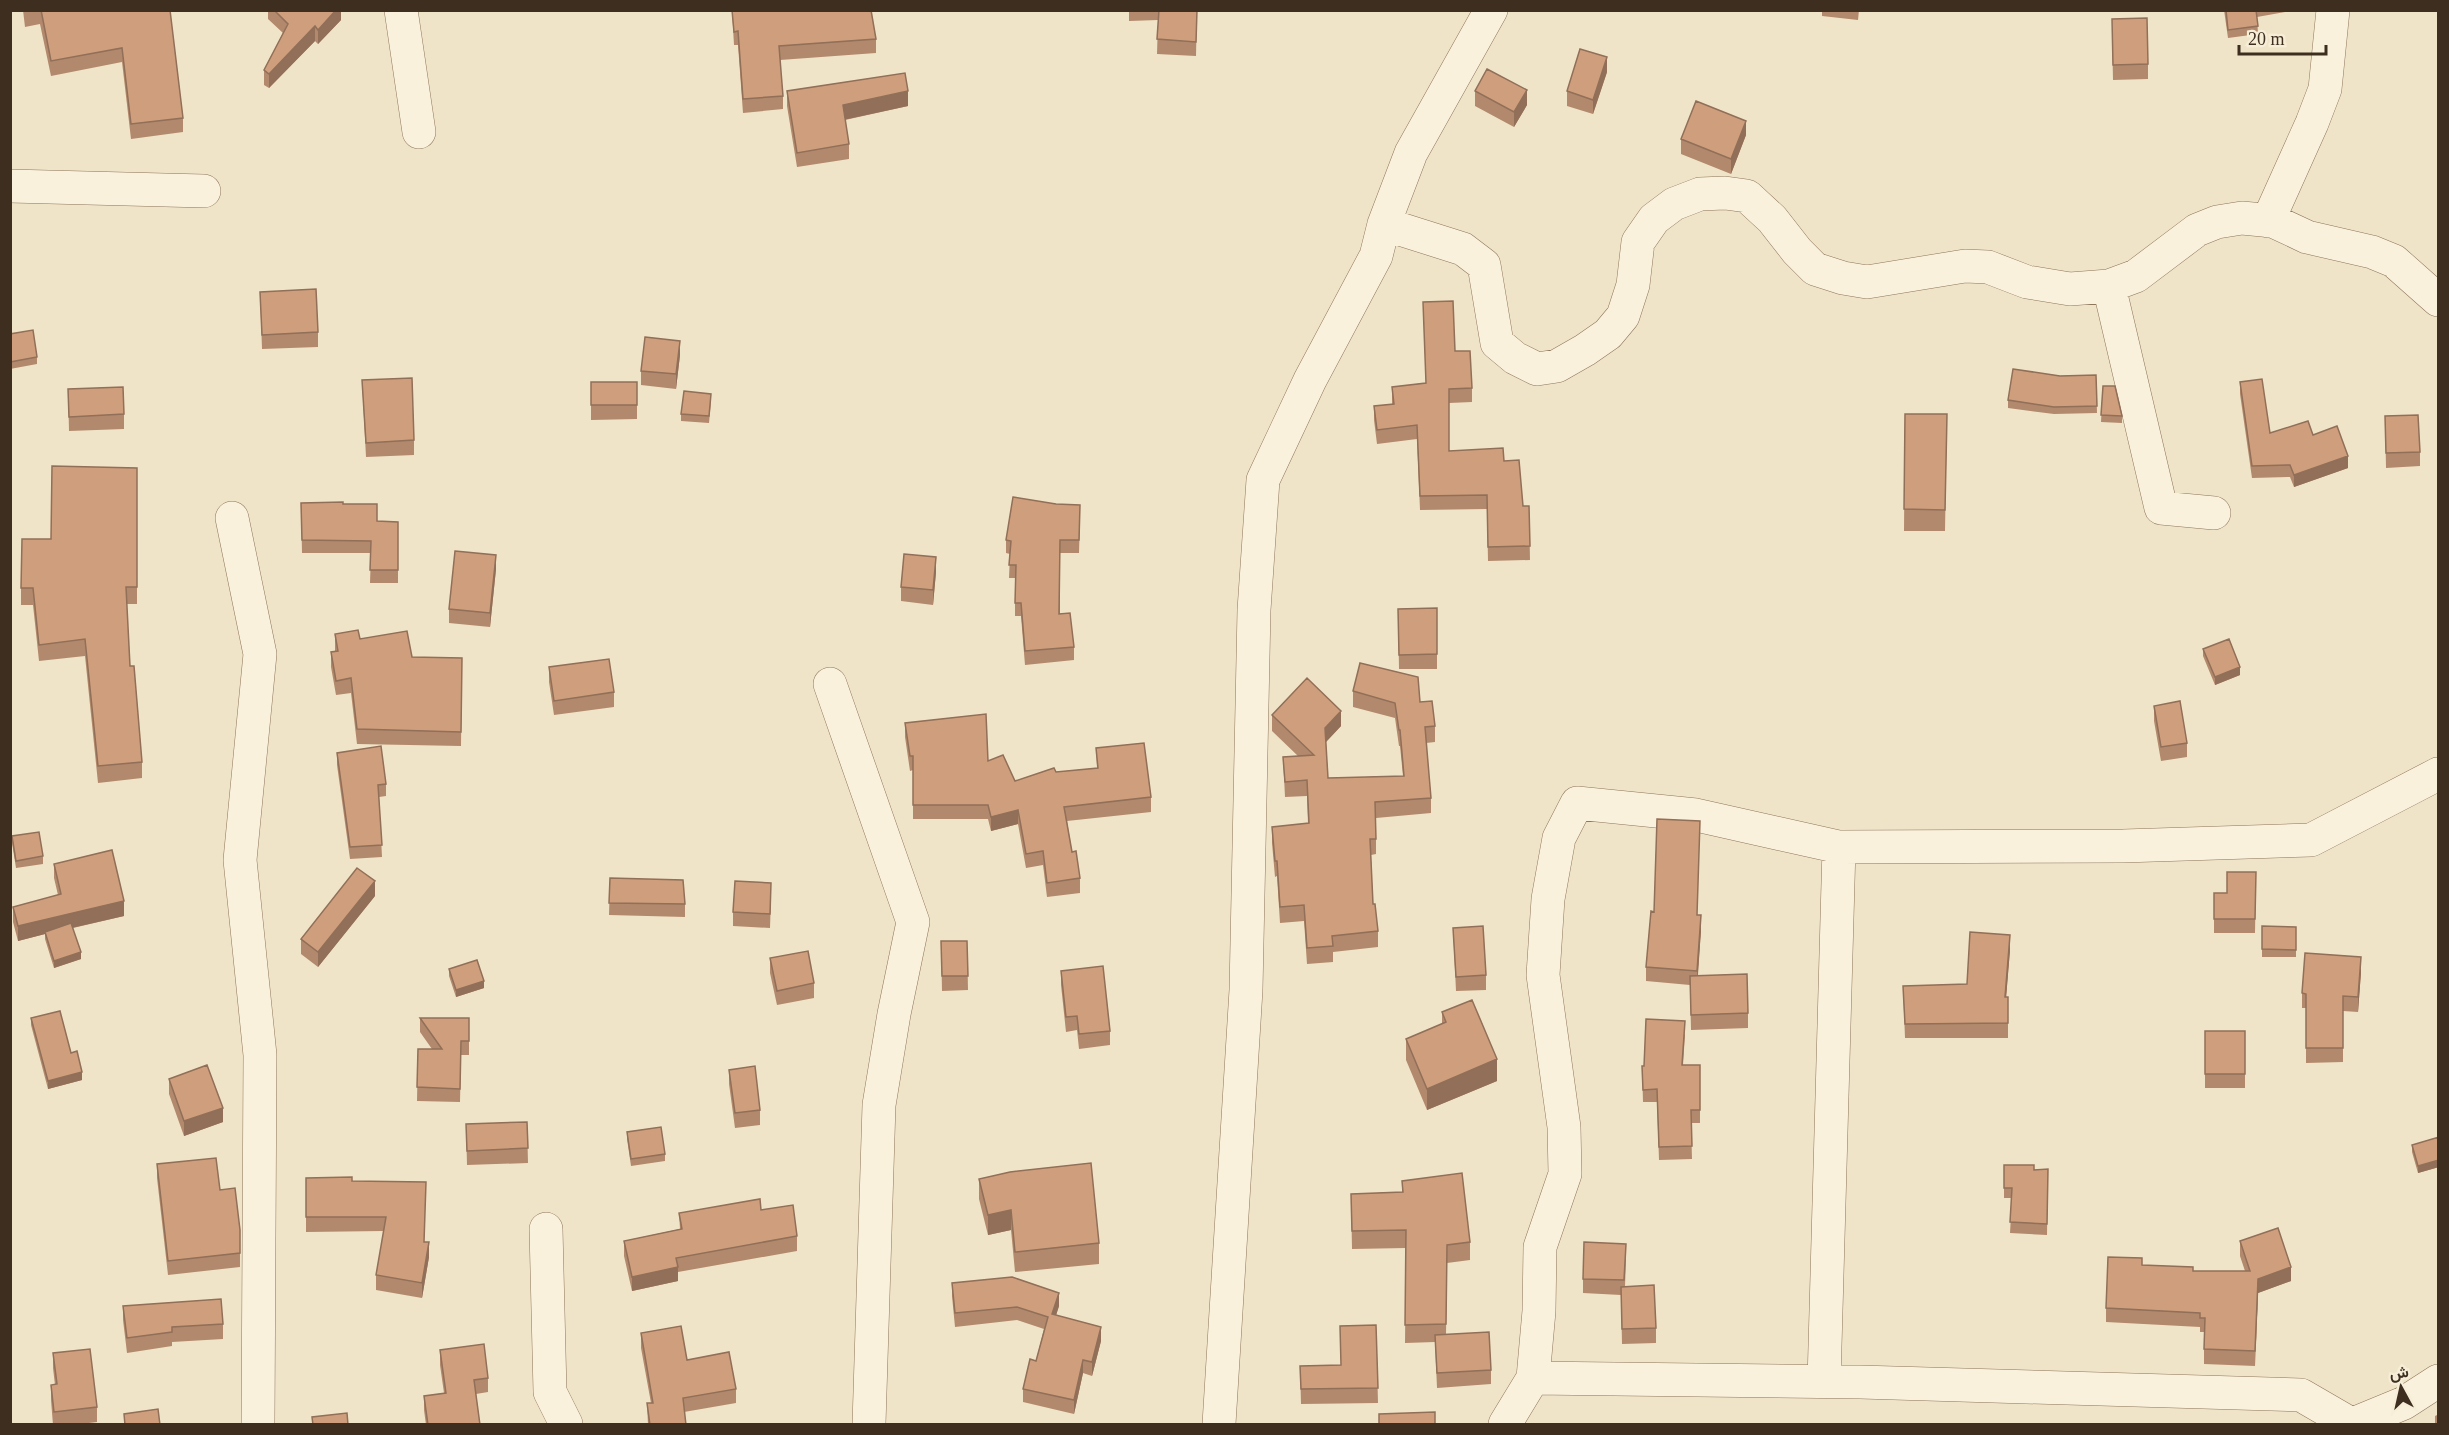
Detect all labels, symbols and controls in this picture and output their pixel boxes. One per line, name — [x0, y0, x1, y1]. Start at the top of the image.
scale bar — [2239, 18, 2326, 56]
text: 20 m — [2248, 29, 2285, 49]
north arrow — [2371, 1357, 2431, 1417]
text: ش — [2388, 1363, 2410, 1383]

